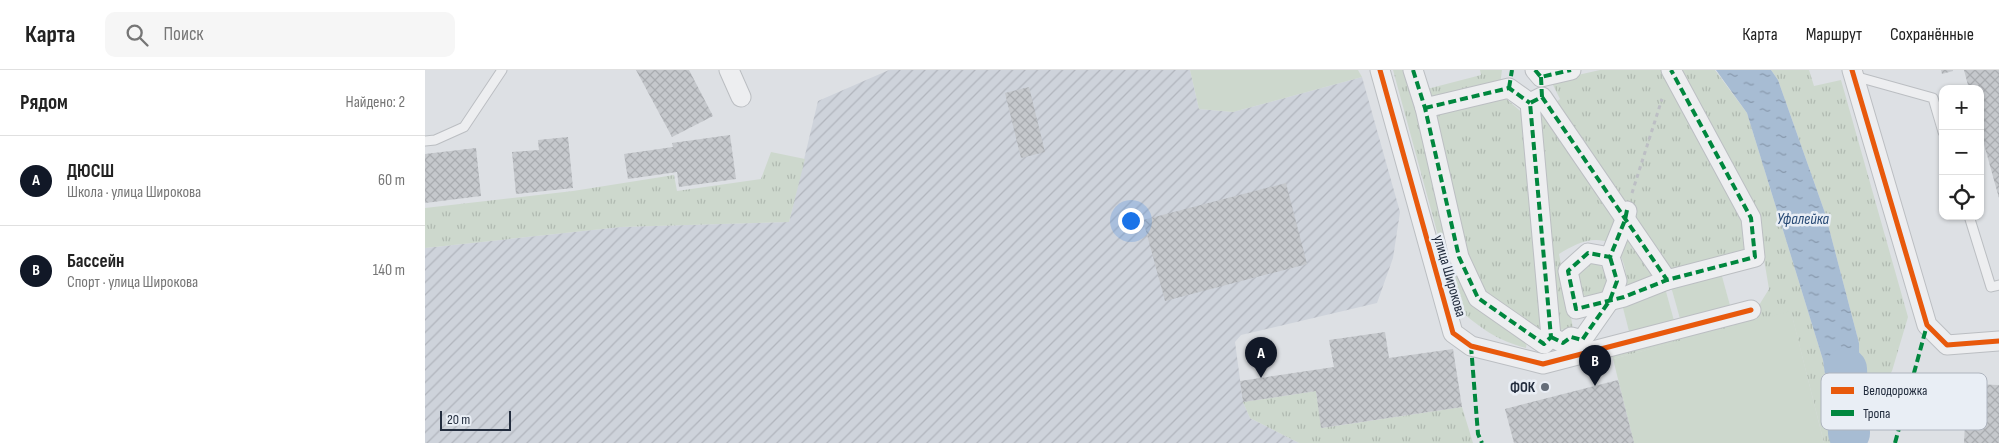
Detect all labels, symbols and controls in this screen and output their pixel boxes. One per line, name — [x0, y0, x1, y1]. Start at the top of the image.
search box — [105, 12, 455, 57]
text: Карта — [25, 20, 75, 49]
icon: search — [123, 21, 151, 49]
text: Поиск — [163, 23, 204, 46]
text: Карта — [1742, 24, 1778, 45]
text: Маршрут — [1806, 24, 1862, 45]
text: Сохранённые — [1890, 24, 1974, 45]
map controls — [1939, 85, 1984, 220]
button: + — [1939, 85, 1984, 130]
text: Рядом — [20, 90, 68, 115]
text: Найдено: 2 — [346, 93, 405, 112]
button: − — [1939, 130, 1984, 175]
text: ДЮСШ — [67, 160, 114, 183]
text: A — [32, 171, 40, 190]
text: 60 m — [378, 171, 405, 190]
button: locate — [1939, 175, 1984, 220]
text: Школа · улица Широкова — [67, 183, 201, 202]
your location — [1118, 208, 1144, 234]
water label: Уфалейка — [1777, 210, 1830, 229]
street label: улица Широкова — [1429, 233, 1470, 319]
text: Бассейн — [67, 250, 124, 273]
text: B — [32, 261, 40, 280]
text: 140 m — [373, 261, 405, 280]
text: Спорт · улица Широкова — [67, 273, 198, 292]
pin: A — [1245, 337, 1277, 378]
pin: B — [1579, 345, 1611, 386]
legend — [1821, 373, 1987, 430]
place label: ФОК — [1510, 378, 1536, 397]
marker: ФОК — [1539, 381, 1551, 393]
text: Велодорожка — [1863, 382, 1927, 399]
text: Тропа — [1863, 405, 1890, 422]
scale bar — [440, 408, 511, 431]
text: 20 m — [447, 411, 470, 428]

